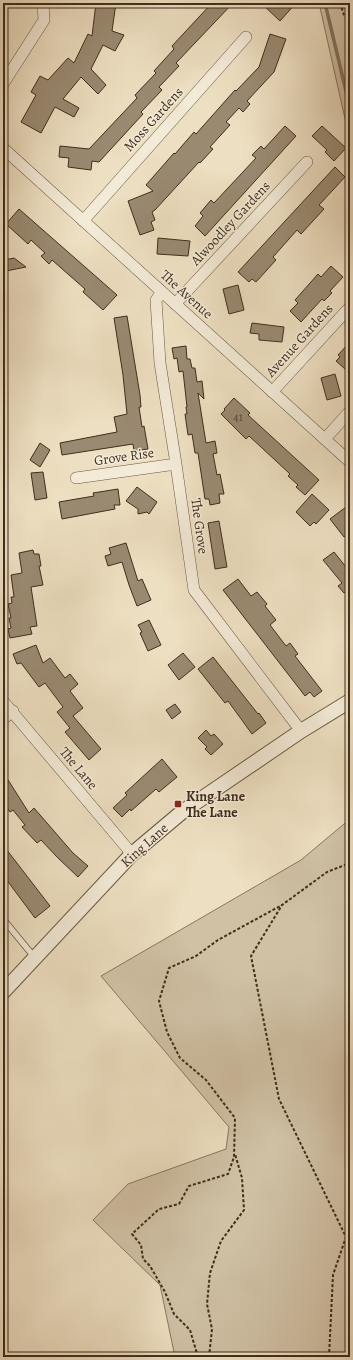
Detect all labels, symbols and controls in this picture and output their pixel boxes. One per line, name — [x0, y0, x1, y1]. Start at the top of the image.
street label: Moss Gardens — [119, 83, 187, 156]
street label: Alwoodley Gardens — [186, 177, 275, 270]
street label: The Avenue — [156, 266, 217, 323]
street label: Avenue Gardens — [261, 300, 337, 382]
house number: 41 — [233, 409, 243, 425]
street label: Grove Rise — [93, 443, 155, 470]
street label: The Grove — [186, 497, 213, 555]
street label: The Lane — [55, 743, 102, 794]
place label: King Lane The Lane — [186, 787, 246, 822]
marker: King Lane The Lane — [173, 799, 183, 809]
street label: King Lane — [117, 819, 172, 872]

